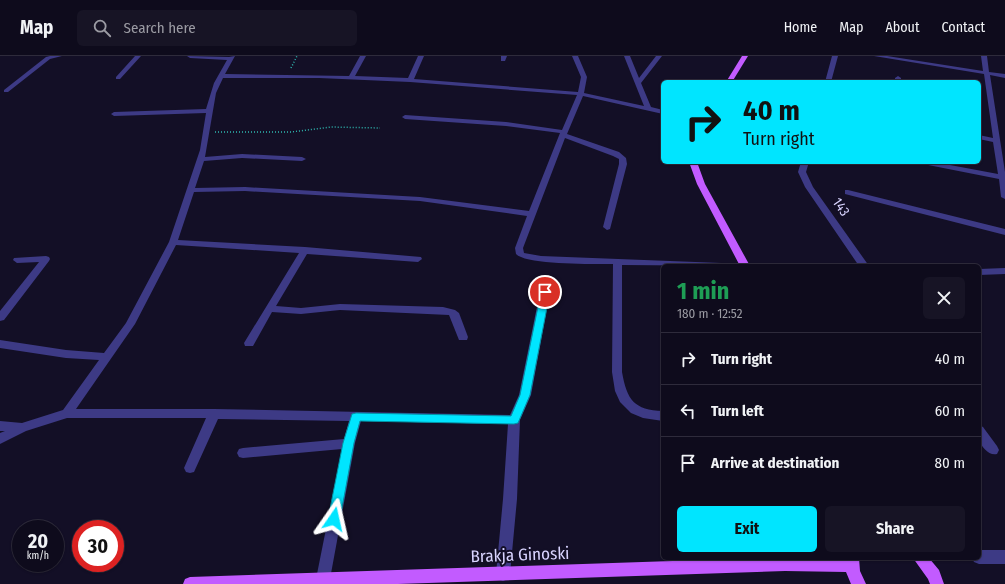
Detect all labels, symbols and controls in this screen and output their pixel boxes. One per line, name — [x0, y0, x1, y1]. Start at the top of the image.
search box — [77, 10, 357, 46]
text: Map — [20, 16, 53, 39]
icon: search — [91, 17, 113, 39]
text: Search here — [123, 19, 196, 37]
text: Home — [784, 19, 817, 36]
text: Map — [839, 19, 863, 36]
text: About — [885, 19, 920, 36]
text: Contact — [942, 19, 985, 36]
text: 40 m — [743, 94, 800, 127]
icon: right — [677, 96, 729, 148]
text: Turn right — [743, 128, 815, 150]
street label: 143 — [829, 195, 853, 219]
pin — [528, 275, 562, 309]
text: 1 min — [677, 277, 729, 305]
button: close — [923, 277, 965, 319]
icon: arrive — [534, 281, 556, 303]
text: 180 m · 12:52 — [677, 306, 742, 321]
icon: right — [677, 348, 699, 370]
text: Turn right — [711, 350, 772, 368]
text: 40 m — [935, 350, 965, 368]
icon: left — [677, 400, 699, 422]
text: Turn left — [711, 402, 764, 420]
text: 60 m — [935, 402, 965, 420]
icon: arrive — [677, 452, 699, 474]
text: Arrive at destination — [711, 454, 839, 472]
text: 80 m — [935, 454, 965, 472]
position arrow — [313, 498, 355, 540]
button: Exit — [677, 506, 817, 552]
button: Share — [825, 506, 965, 552]
speed limit sign: 30 — [72, 520, 124, 572]
text: 20 — [28, 529, 48, 553]
street label: Brakja Ginoski — [470, 543, 570, 567]
text: km/h — [27, 550, 49, 562]

